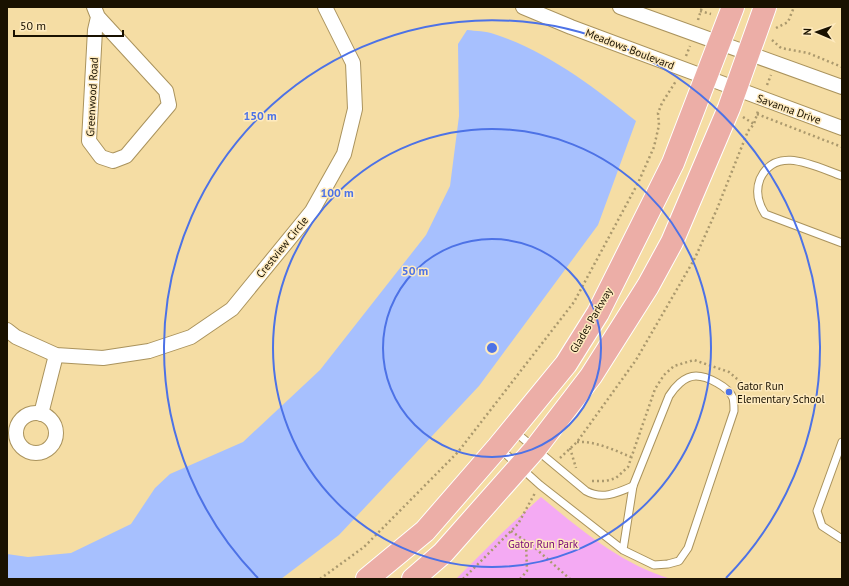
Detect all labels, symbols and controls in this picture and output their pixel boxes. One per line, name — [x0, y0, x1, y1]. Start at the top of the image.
scale bar — [14, 12, 123, 38]
north arrow — [797, 12, 837, 52]
text: 50 m — [20, 18, 46, 33]
street label: Meadows Boulevard — [583, 26, 677, 72]
text: N — [800, 28, 814, 36]
street label: Greenwood Road — [83, 57, 101, 137]
street label: Savanna Drive — [755, 91, 823, 127]
text: 150 m — [243, 108, 277, 123]
text: 100 m — [320, 185, 354, 200]
street label: Crestview Circle — [253, 213, 311, 281]
text: 50 m — [402, 263, 428, 278]
street label: Glades Parkway — [567, 284, 616, 355]
centre of rings — [485, 341, 499, 355]
place label: Gator Run Elementary School — [737, 379, 825, 406]
marker: Gator Run Elementary School — [724, 387, 734, 397]
park label: Gator Run Park — [508, 537, 579, 551]

